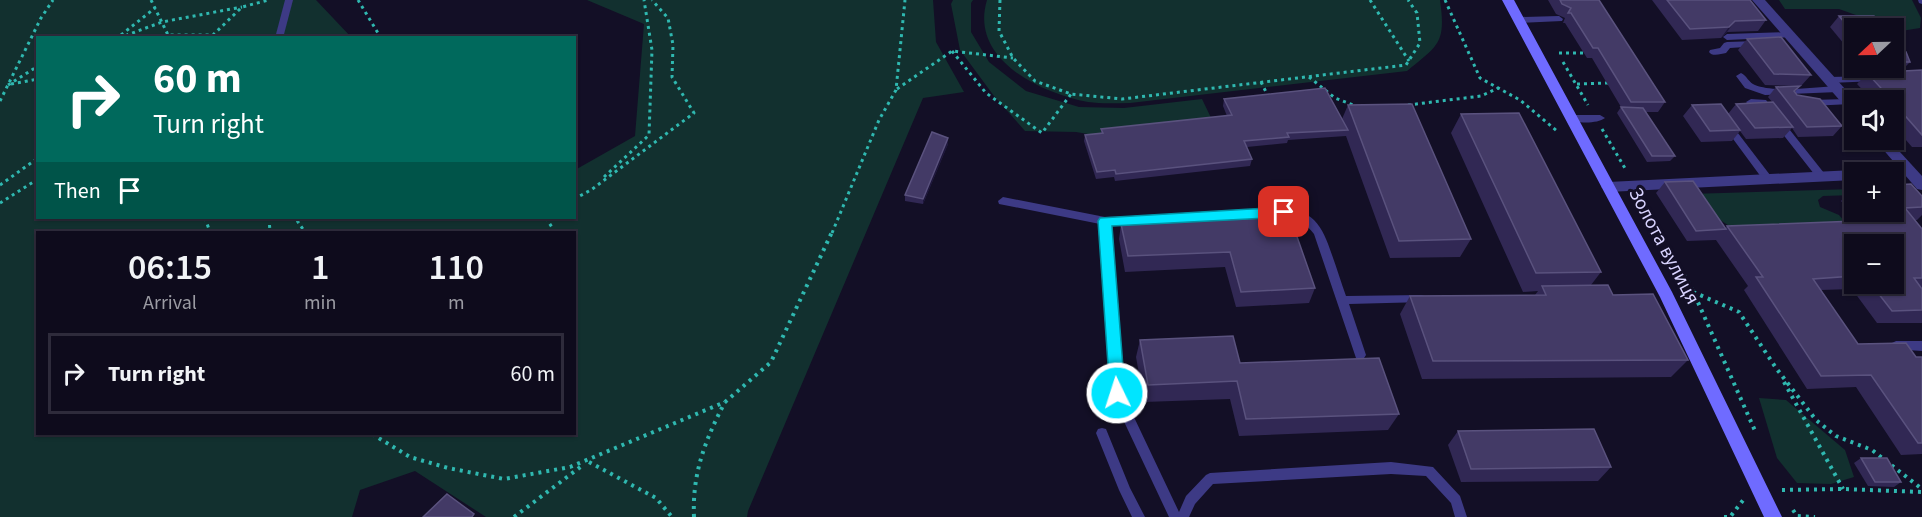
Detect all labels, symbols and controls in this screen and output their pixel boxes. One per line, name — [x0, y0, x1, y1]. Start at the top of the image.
north arrow — [1844, 18, 1904, 78]
map controls — [1844, 18, 1904, 294]
text: 60 m — [153, 49, 242, 109]
icon: right — [54, 60, 132, 138]
button: sound — [1844, 90, 1904, 150]
text: Turn right — [153, 105, 264, 144]
button: + — [1844, 162, 1904, 222]
icon: arrive — [113, 174, 146, 207]
text: Then — [54, 175, 101, 207]
street label: Золота вулиця — [1621, 183, 1707, 309]
pin — [1258, 186, 1309, 237]
icon: arrive — [1267, 195, 1300, 228]
button: − — [1844, 234, 1904, 294]
text: 06:15 — [128, 242, 212, 293]
text: 1 — [311, 242, 329, 293]
text: 110 — [428, 242, 484, 293]
text: Arrival — [143, 289, 197, 317]
text: min — [304, 289, 336, 317]
text: m — [448, 289, 464, 317]
icon: right — [57, 357, 90, 390]
text: Turn right — [108, 358, 205, 390]
text: 60 m — [510, 358, 555, 390]
position arrow — [1085, 361, 1149, 425]

